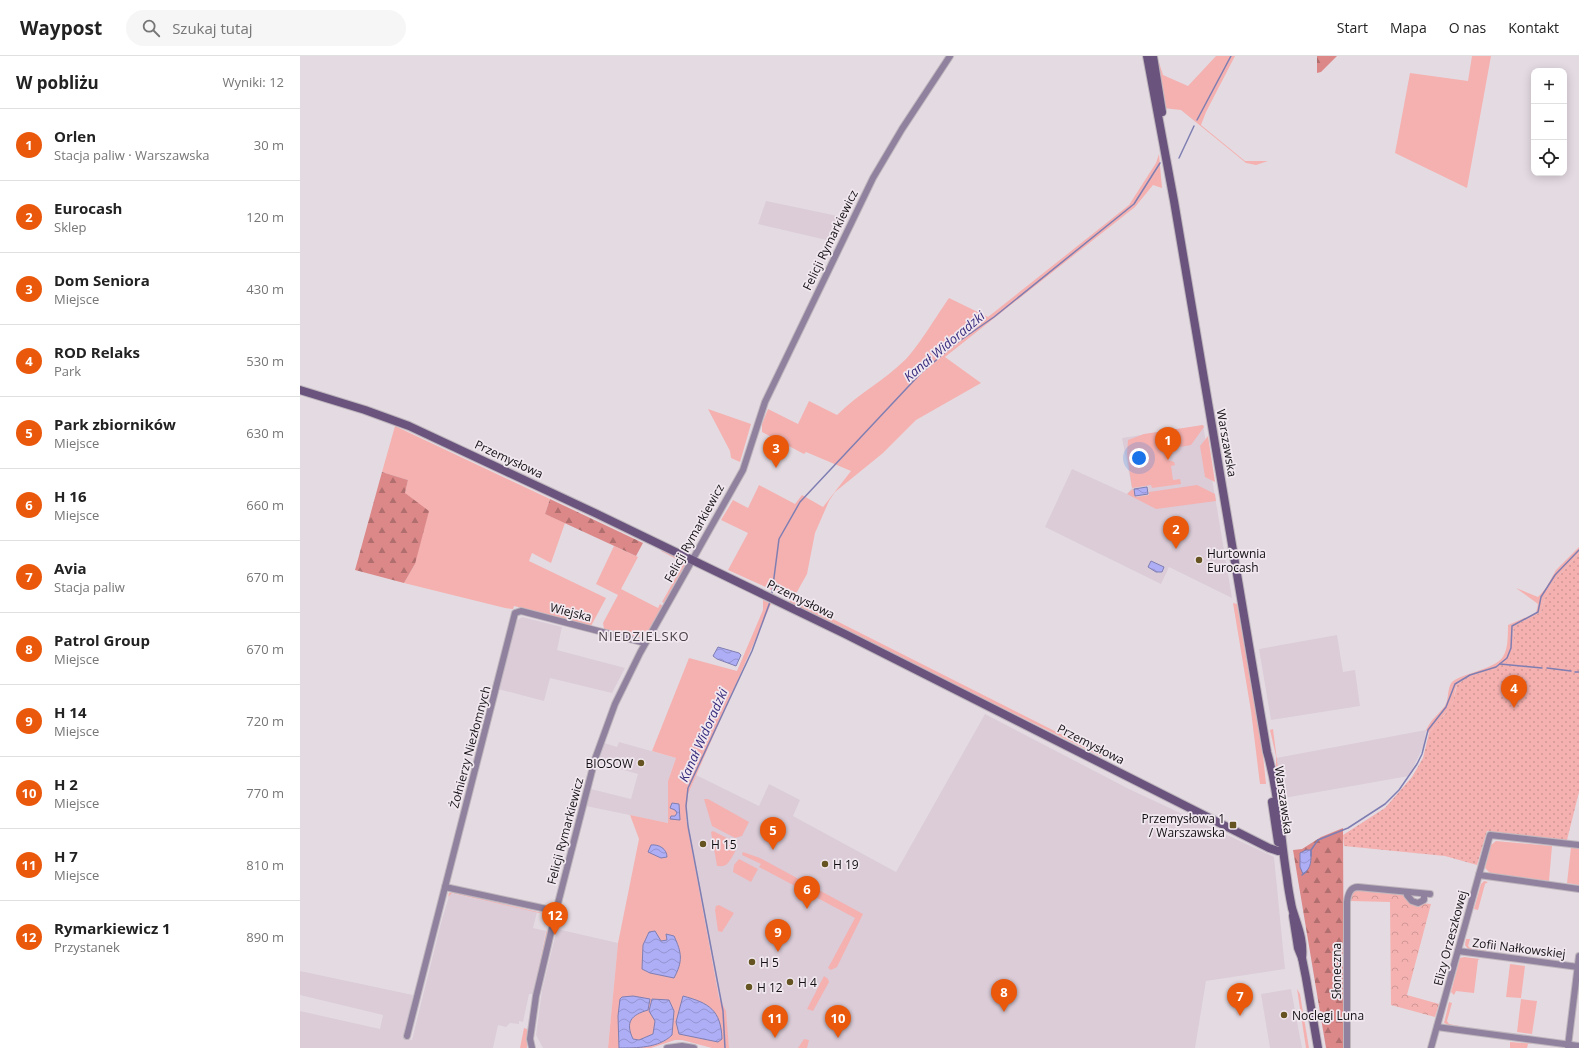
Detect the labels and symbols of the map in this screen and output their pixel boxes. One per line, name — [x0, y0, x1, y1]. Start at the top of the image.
street label: Felicji Rymarkiewicz — [798, 187, 862, 293]
water label: Kanał Widoradzki — [900, 306, 989, 385]
street label: Warszawska — [1213, 408, 1241, 478]
pin: 1 — [1155, 427, 1181, 460]
pin: 3 — [763, 435, 789, 468]
street label: Przemysłowa — [472, 436, 546, 482]
your location — [1129, 448, 1149, 468]
street label: Felicji Rymarkiewicz — [660, 481, 728, 585]
pin: 2 — [1163, 516, 1189, 549]
place label: Hurtownia Eurocash — [1207, 545, 1266, 576]
marker: Hurtownia Eurocash — [1194, 555, 1204, 565]
street label: Przemysłowa — [764, 575, 838, 623]
street label: Wiejska — [548, 599, 594, 625]
district label: NIEDZIELSKO — [598, 627, 690, 645]
pin: 4 — [1501, 675, 1527, 708]
street label: Żołnierzy Niezłomnych — [445, 684, 495, 810]
water label: Kanał Widoradzki — [674, 685, 732, 785]
street label: Przemysłowa — [1054, 720, 1128, 768]
place label: BIOSOW — [586, 755, 633, 772]
marker: BIOSOW — [636, 758, 646, 768]
street label: Warszawska — [1271, 765, 1297, 835]
street label: Felicji Rymarkiewicz — [543, 775, 588, 886]
place label: Przemysłowa 1 / Warszawska — [1141, 810, 1225, 841]
pin: 5 — [760, 817, 786, 850]
marker: Przemysłowa 1 / Warszawska — [1228, 820, 1238, 830]
place label: H 15 — [711, 836, 737, 853]
marker: H 15 — [698, 839, 708, 849]
place label: H 19 — [833, 856, 859, 873]
marker: H 19 — [820, 859, 830, 869]
pin: 6 — [794, 876, 820, 909]
street label: Elizy Orzeszkowej — [1429, 888, 1471, 988]
pin: 12 — [542, 902, 568, 935]
pin: 9 — [765, 919, 791, 952]
street label: Zofii Nałkowskiej — [1471, 934, 1567, 962]
street label: Słoneczna — [1328, 943, 1345, 999]
place label: H 5 — [760, 954, 779, 971]
marker: H 5 — [747, 957, 757, 967]
place label: H 4 — [798, 974, 817, 991]
marker: H 4 — [785, 977, 795, 987]
place label: H 12 — [757, 979, 783, 996]
pin: 8 — [991, 979, 1017, 1012]
marker: H 12 — [744, 982, 754, 992]
pin: 7 — [1227, 983, 1253, 1016]
pin: 11 — [762, 1005, 788, 1038]
pin: 10 — [825, 1005, 851, 1038]
place label: Noclegi Luna — [1292, 1007, 1364, 1024]
marker: Noclegi Luna — [1279, 1010, 1289, 1020]

